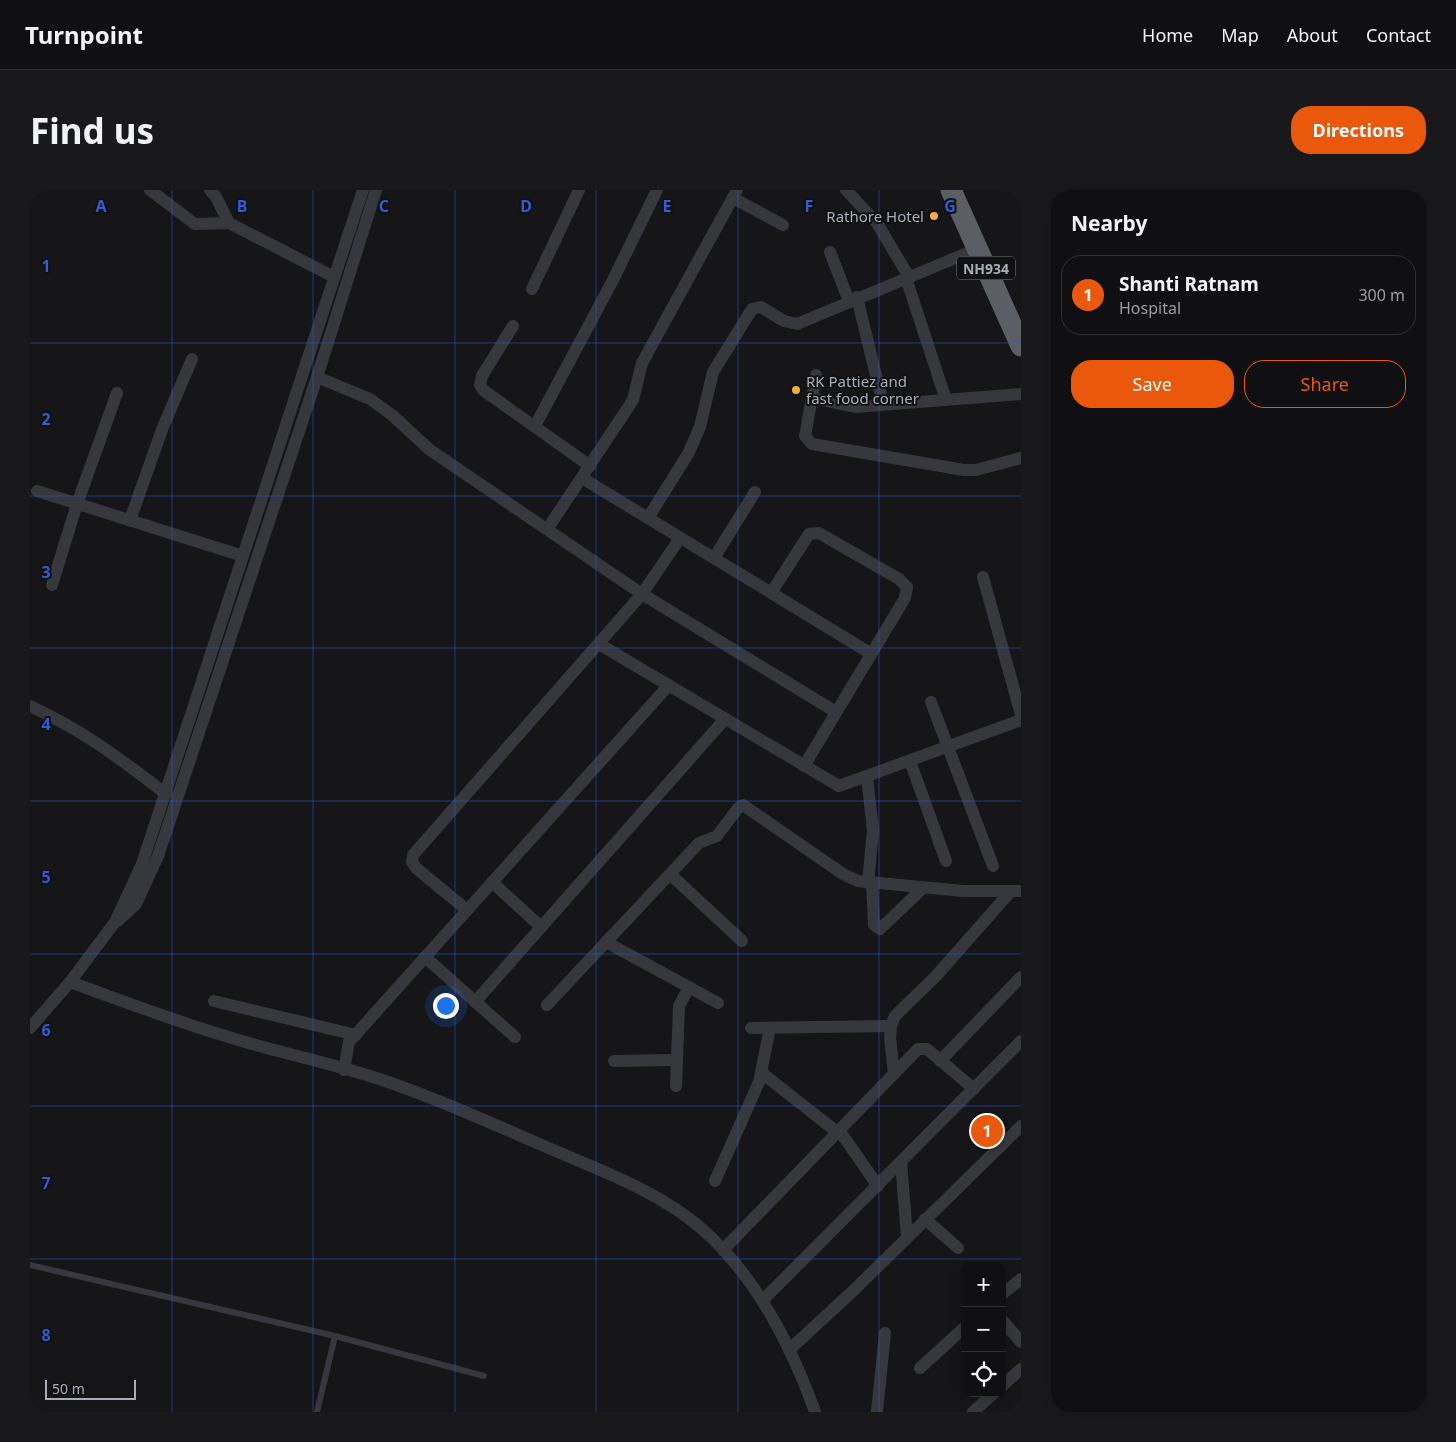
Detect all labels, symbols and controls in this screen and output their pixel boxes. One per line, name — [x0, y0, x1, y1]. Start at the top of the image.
text: Turnpoint — [25, 18, 143, 51]
text: Home — [1142, 23, 1193, 47]
text: Map — [1221, 23, 1259, 47]
text: About — [1287, 23, 1338, 47]
text: Contact — [1366, 23, 1431, 47]
button: Directions — [1291, 106, 1426, 154]
text: Find us — [30, 107, 154, 154]
text: A — [95, 195, 107, 217]
text: B — [237, 195, 247, 217]
text: C — [379, 195, 389, 217]
text: D — [520, 195, 532, 217]
text: E — [663, 195, 672, 217]
text: F — [805, 195, 813, 217]
text: G — [944, 195, 956, 217]
place label: Rathore Hotel — [826, 206, 924, 226]
text: Nearby — [1071, 209, 1147, 237]
marker: Rathore Hotel — [928, 210, 940, 222]
text: 1 — [41, 255, 51, 277]
road number: NH934 — [957, 256, 1015, 280]
text: Shanti Ratnam — [1119, 271, 1259, 297]
text: 1 — [1083, 284, 1093, 306]
text: 300 m — [1358, 284, 1405, 306]
text: Hospital — [1119, 297, 1181, 319]
button: Save — [1071, 360, 1234, 408]
button: Share — [1244, 360, 1406, 408]
place label: RK Pattiez and fast food corner — [806, 371, 919, 408]
marker: RK Pattiez and fast food corner — [790, 384, 802, 396]
text: 2 — [41, 408, 51, 430]
text: 3 — [41, 561, 51, 583]
text: 4 — [41, 713, 51, 735]
text: 5 — [41, 866, 51, 888]
your location — [433, 993, 459, 1019]
text: 6 — [41, 1019, 51, 1041]
pin: 1 — [971, 1112, 1003, 1150]
text: 7 — [41, 1172, 51, 1194]
map controls — [961, 1262, 1006, 1397]
button: + — [961, 1262, 1006, 1307]
button: − — [961, 1307, 1006, 1352]
text: 8 — [41, 1324, 51, 1346]
button: locate — [961, 1352, 1006, 1397]
scale bar — [45, 1377, 136, 1400]
text: 50 m — [52, 1379, 85, 1398]

